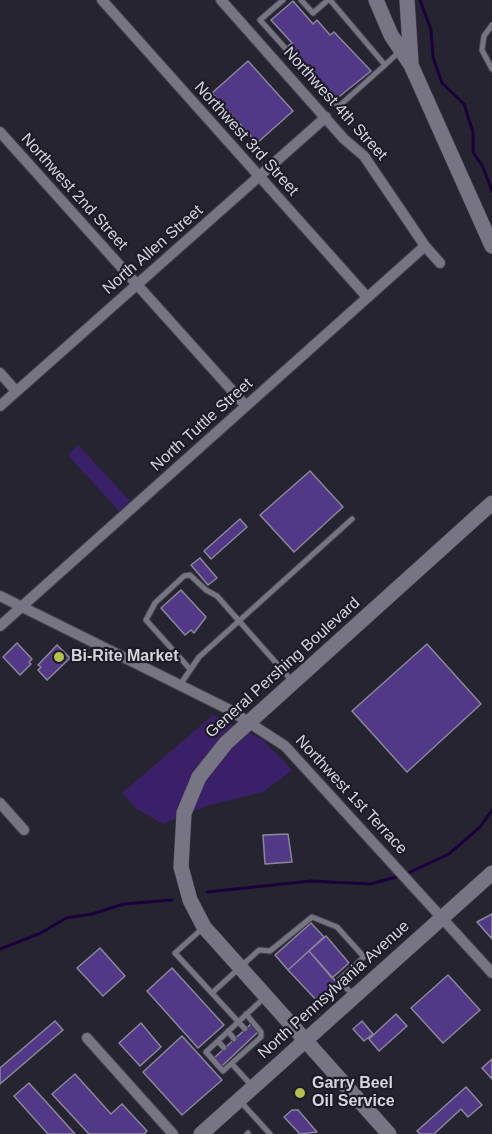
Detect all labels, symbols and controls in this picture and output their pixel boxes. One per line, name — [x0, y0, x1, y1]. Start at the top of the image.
street label: Northwest 4th Street — [279, 43, 391, 165]
street label: Northwest 3rd Street — [190, 78, 302, 200]
street label: Northwest 2nd Street — [17, 130, 131, 254]
street label: North Allen Street — [99, 201, 207, 299]
street label: North Tuttle Street — [147, 374, 257, 476]
street label: General Pershing Boulevard — [202, 594, 364, 742]
place label: Bi-Rite Market — [71, 647, 179, 667]
marker: Bi-Rite Market — [52, 650, 66, 664]
street label: Northwest 1st Terrace — [291, 732, 411, 858]
street label: North Pennsylvania Avenue — [254, 917, 414, 1063]
place label: Garry Beel Oil Service — [312, 1074, 395, 1112]
marker: Garry Beel Oil Service — [293, 1086, 307, 1100]

